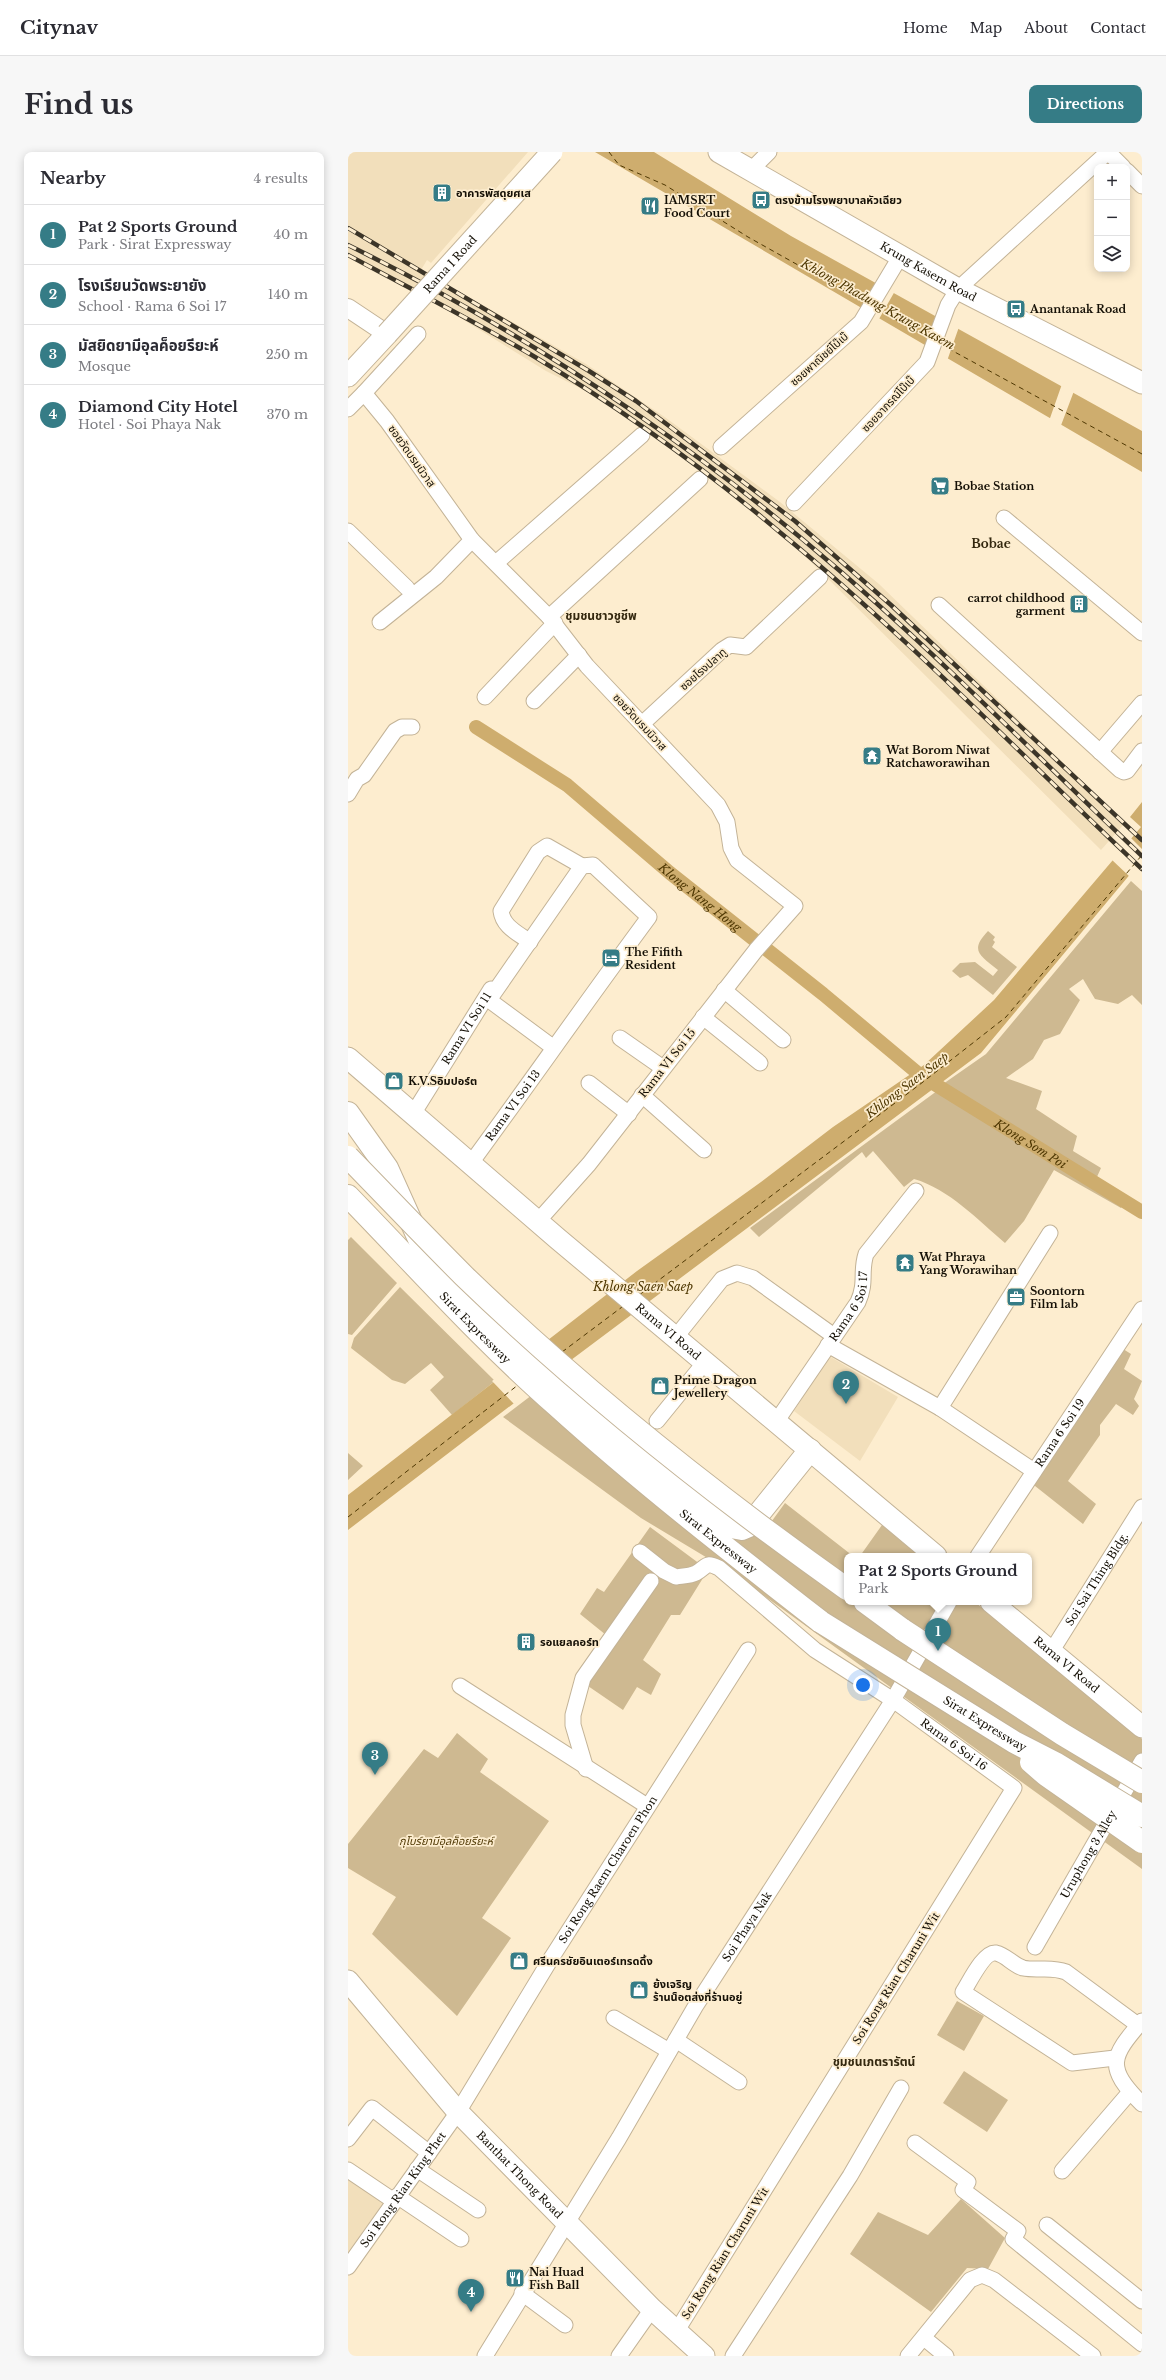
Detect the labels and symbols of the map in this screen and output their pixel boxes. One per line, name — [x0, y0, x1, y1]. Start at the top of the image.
building icon: อาคารพัสดุยศเส — [431, 182, 453, 204]
place label: อาคารพัสดุยศเส — [456, 186, 531, 200]
bus stop icon: ตรงข้ามโรงพยาบาลหัวเฉียว — [750, 189, 772, 211]
place label: IAMSRT Food Court — [664, 193, 731, 220]
place label: ตรงข้ามโรงพยาบาลหัวเฉียว — [775, 193, 902, 207]
restaurant icon: IAMSRT Food Court — [639, 195, 661, 217]
street label: Rama I Road — [420, 232, 480, 296]
street label: Krung Kasem Road — [877, 239, 979, 305]
water label: Khlong Phadung Krung Kasem — [798, 255, 958, 353]
bus stop icon: Anantanak Road — [1005, 298, 1027, 320]
place label: Anantanak Road — [1029, 302, 1127, 316]
street label: ซอยพาณิชย์โบ๊เบ๊ — [787, 329, 851, 389]
street label: ซอยอาภรณ์โบ๊เบ๊ — [859, 373, 918, 435]
street label: ซอยวัดบรมนิวาส — [385, 422, 439, 490]
supermarket icon: Bobae Station — [929, 475, 951, 497]
place label: Bobae Station — [954, 479, 1034, 493]
district label: Bobae — [971, 536, 1011, 551]
place label: carrot childhood garment — [968, 591, 1066, 618]
building icon: carrot childhood garment — [1068, 593, 1090, 615]
district label: ชุมชนชาวชูชีพ — [565, 608, 637, 624]
street label: ซอยโรงปลาทู — [677, 645, 729, 693]
street label: ซอยวัดบรมนิวาส — [610, 691, 670, 753]
place label: Wat Borom Niwat Ratchaworawihan — [885, 743, 991, 770]
temple icon: Wat Borom Niwat Ratchaworawihan — [861, 745, 883, 767]
water label: Klong Nang Hong — [655, 859, 746, 935]
place label: The Fifith Resident — [625, 945, 683, 972]
hotel icon: The Fifith Resident — [600, 947, 622, 969]
street label: Rama VI Soi 11 — [439, 989, 494, 1067]
street label: Rama VI Soi 15 — [636, 1026, 698, 1100]
water label: Khlong Saen Saep — [862, 1049, 952, 1122]
street label: Rama VI Soi 13 — [482, 1067, 543, 1144]
shop icon: K.V.Sอิมปอร์ต — [383, 1070, 405, 1092]
place label: K.V.Sอิมปอร์ต — [408, 1074, 477, 1088]
water label: Klong Som Poi — [991, 1115, 1070, 1172]
place label: Wat Phraya Yang Worawihan — [918, 1250, 1017, 1277]
temple icon: Wat Phraya Yang Worawihan — [894, 1252, 916, 1274]
street label: Rama 6 Soi 17 — [826, 1271, 870, 1344]
water label: Khlong Saen Saep — [592, 1279, 693, 1294]
place label: Soontorn Film lab — [1030, 1284, 1085, 1311]
office icon: Soontorn Film lab — [1005, 1286, 1027, 1308]
street label: Sirat Expressway — [436, 1289, 514, 1366]
street label: Rama VI Road — [633, 1300, 704, 1363]
pin: 2 — [833, 1371, 859, 1404]
place label: Prime Dragon Jewellery — [672, 1373, 757, 1400]
shop icon: Prime Dragon Jewellery — [649, 1375, 671, 1397]
street label: Rama 6 Soi 19 — [1032, 1396, 1088, 1470]
street label: Sirat Expressway — [677, 1506, 760, 1577]
street label: Soi Sai Thing Bldg. — [1062, 1530, 1131, 1628]
pin: 1 — [925, 1618, 951, 1651]
building icon: รอแยลคอร์ท — [515, 1631, 537, 1653]
street label: Rama VI Road — [1031, 1633, 1103, 1696]
place label: รอแยลคอร์ท — [540, 1635, 599, 1649]
your location — [853, 1675, 873, 1695]
street label: Sirat Expressway — [941, 1693, 1029, 1754]
street label: Rama 6 Soi 16 — [918, 1715, 990, 1773]
pin: 3 — [362, 1742, 388, 1775]
street label: Soi Rong Raem Charoen Phon — [556, 1793, 660, 1946]
street label: Uruphong 3 Alley — [1057, 1808, 1119, 1901]
park label: กุโบร์ยามีอุลค็อยรียะห์ — [399, 1834, 495, 1848]
street label: Soi Phaya Nak — [719, 1889, 775, 1964]
street label: Soi Rong Rian Charuni Wit — [849, 1909, 943, 2047]
shop icon: ศรีนครชัยอินเตอร์เทรดดิ้ง — [508, 1950, 530, 1972]
place label: ศรีนครชัยอินเตอร์เทรดดิ้ง — [533, 1954, 653, 1968]
place label: ย้งเจริญ ร้านน็อตส่งที่ร้านอยู่ — [653, 1977, 743, 2004]
shop icon: ย้งเจริญ ร้านน็อตส่งที่ร้านอยู่ — [628, 1979, 650, 2001]
district label: ชุมชนเภตรารัตน์ — [833, 2054, 915, 2069]
street label: Soi Rong Rian King Phet — [357, 2128, 449, 2250]
street label: Banthat Thong Road — [474, 2128, 566, 2222]
street label: Soi Rong Rian Charuni Wit — [678, 2184, 772, 2322]
place label: Nai Huad Fish Ball — [529, 2265, 584, 2292]
restaurant icon: Nai Huad Fish Ball — [504, 2267, 526, 2289]
pin: 4 — [458, 2279, 484, 2312]

